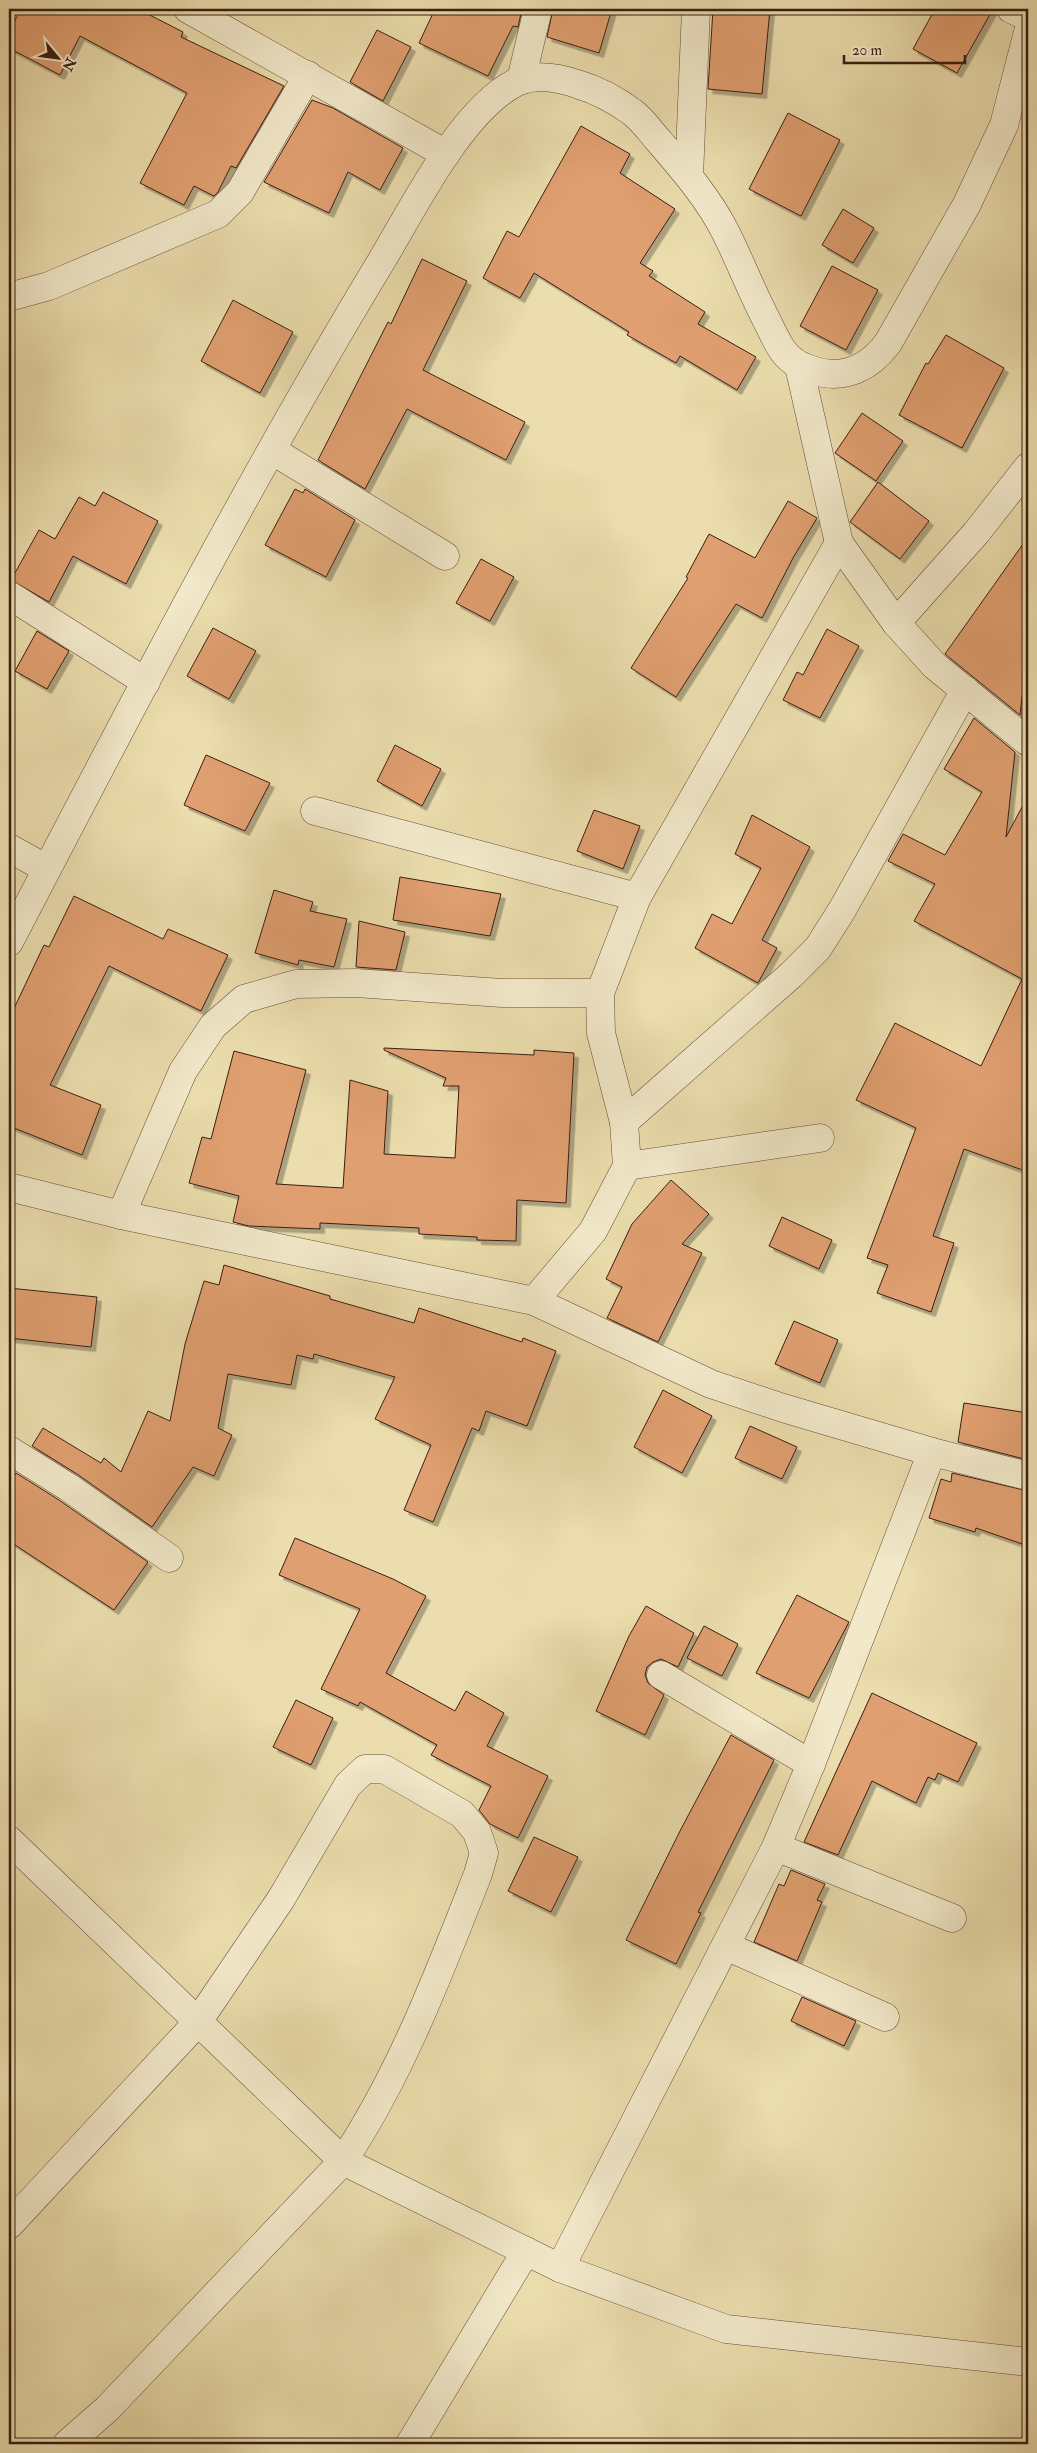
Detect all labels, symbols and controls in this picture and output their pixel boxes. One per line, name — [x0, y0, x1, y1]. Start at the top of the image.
north arrow — [32, 32, 82, 82]
scale bar — [844, 32, 966, 64]
text: 20 m — [852, 41, 882, 60]
text: N — [58, 54, 80, 74]

